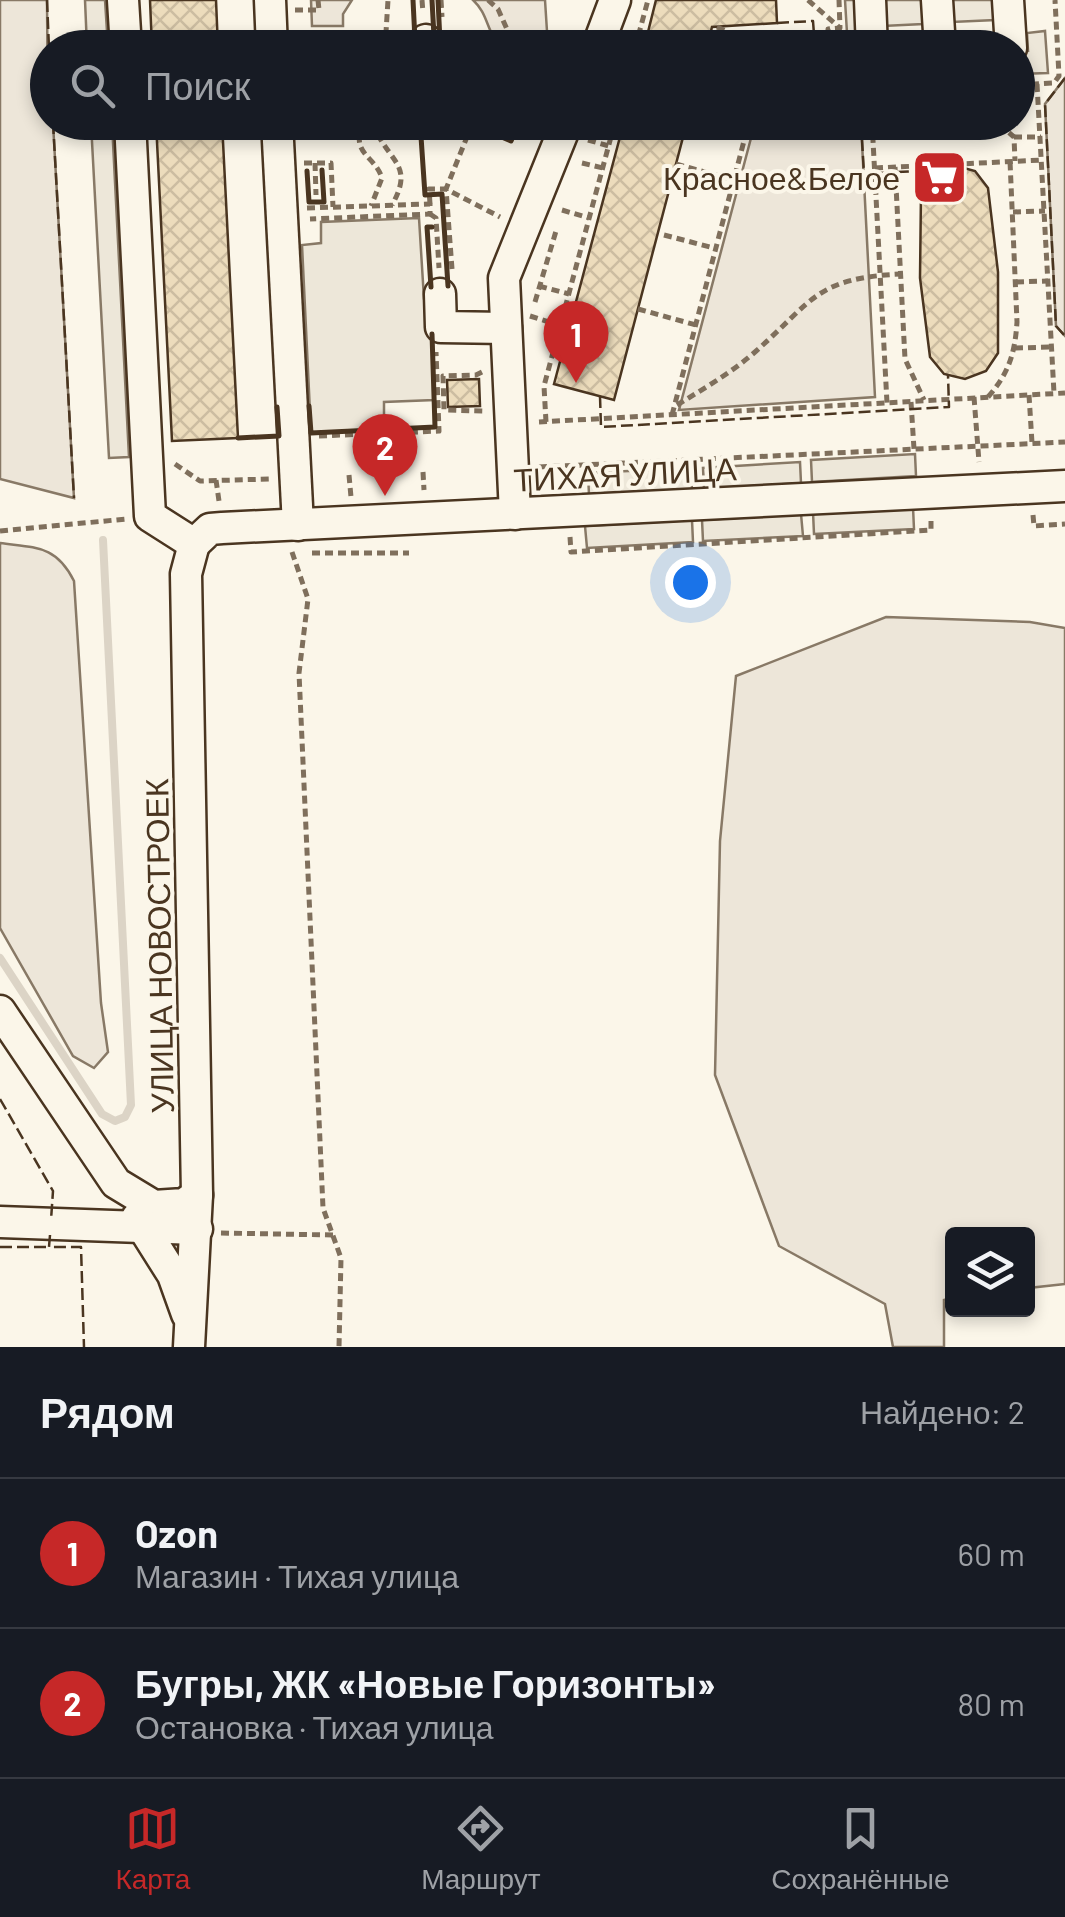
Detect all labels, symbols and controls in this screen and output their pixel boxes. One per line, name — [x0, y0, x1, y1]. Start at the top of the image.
search box — [30, 30, 1035, 140]
icon: search — [65, 58, 120, 113]
text: Поиск — [145, 62, 250, 108]
supermarket icon: Красное&Белое — [909, 147, 969, 207]
place label: Красное&Белое — [663, 158, 900, 197]
pin: 1 — [544, 300, 608, 383]
pin: 2 — [352, 414, 418, 496]
street label: ТИХАЯ УЛИЦА — [513, 448, 738, 499]
your location — [665, 557, 716, 608]
street label: УЛИЦА НОВОСТРОЕК — [136, 778, 181, 1114]
map controls — [945, 1227, 1035, 1317]
button: layers — [945, 1227, 1035, 1317]
text: Рядом — [40, 1386, 175, 1436]
text: Найдено: 2 — [860, 1392, 1025, 1430]
text: Ozon — [135, 1510, 218, 1556]
text: 1 — [67, 1534, 78, 1572]
text: 60 m — [958, 1534, 1025, 1572]
text: Магазин · Тихая улица — [135, 1556, 459, 1594]
text: Бугры, ЖК «Новые Горизонты» — [135, 1660, 716, 1706]
text: 2 — [64, 1684, 81, 1722]
text: 80 m — [957, 1684, 1025, 1722]
text: Остановка · Тихая улица — [135, 1707, 494, 1745]
tab: Карта — [115, 1801, 190, 1896]
tab: Маршрут — [421, 1801, 540, 1896]
tab: Сохранённые — [771, 1801, 950, 1896]

